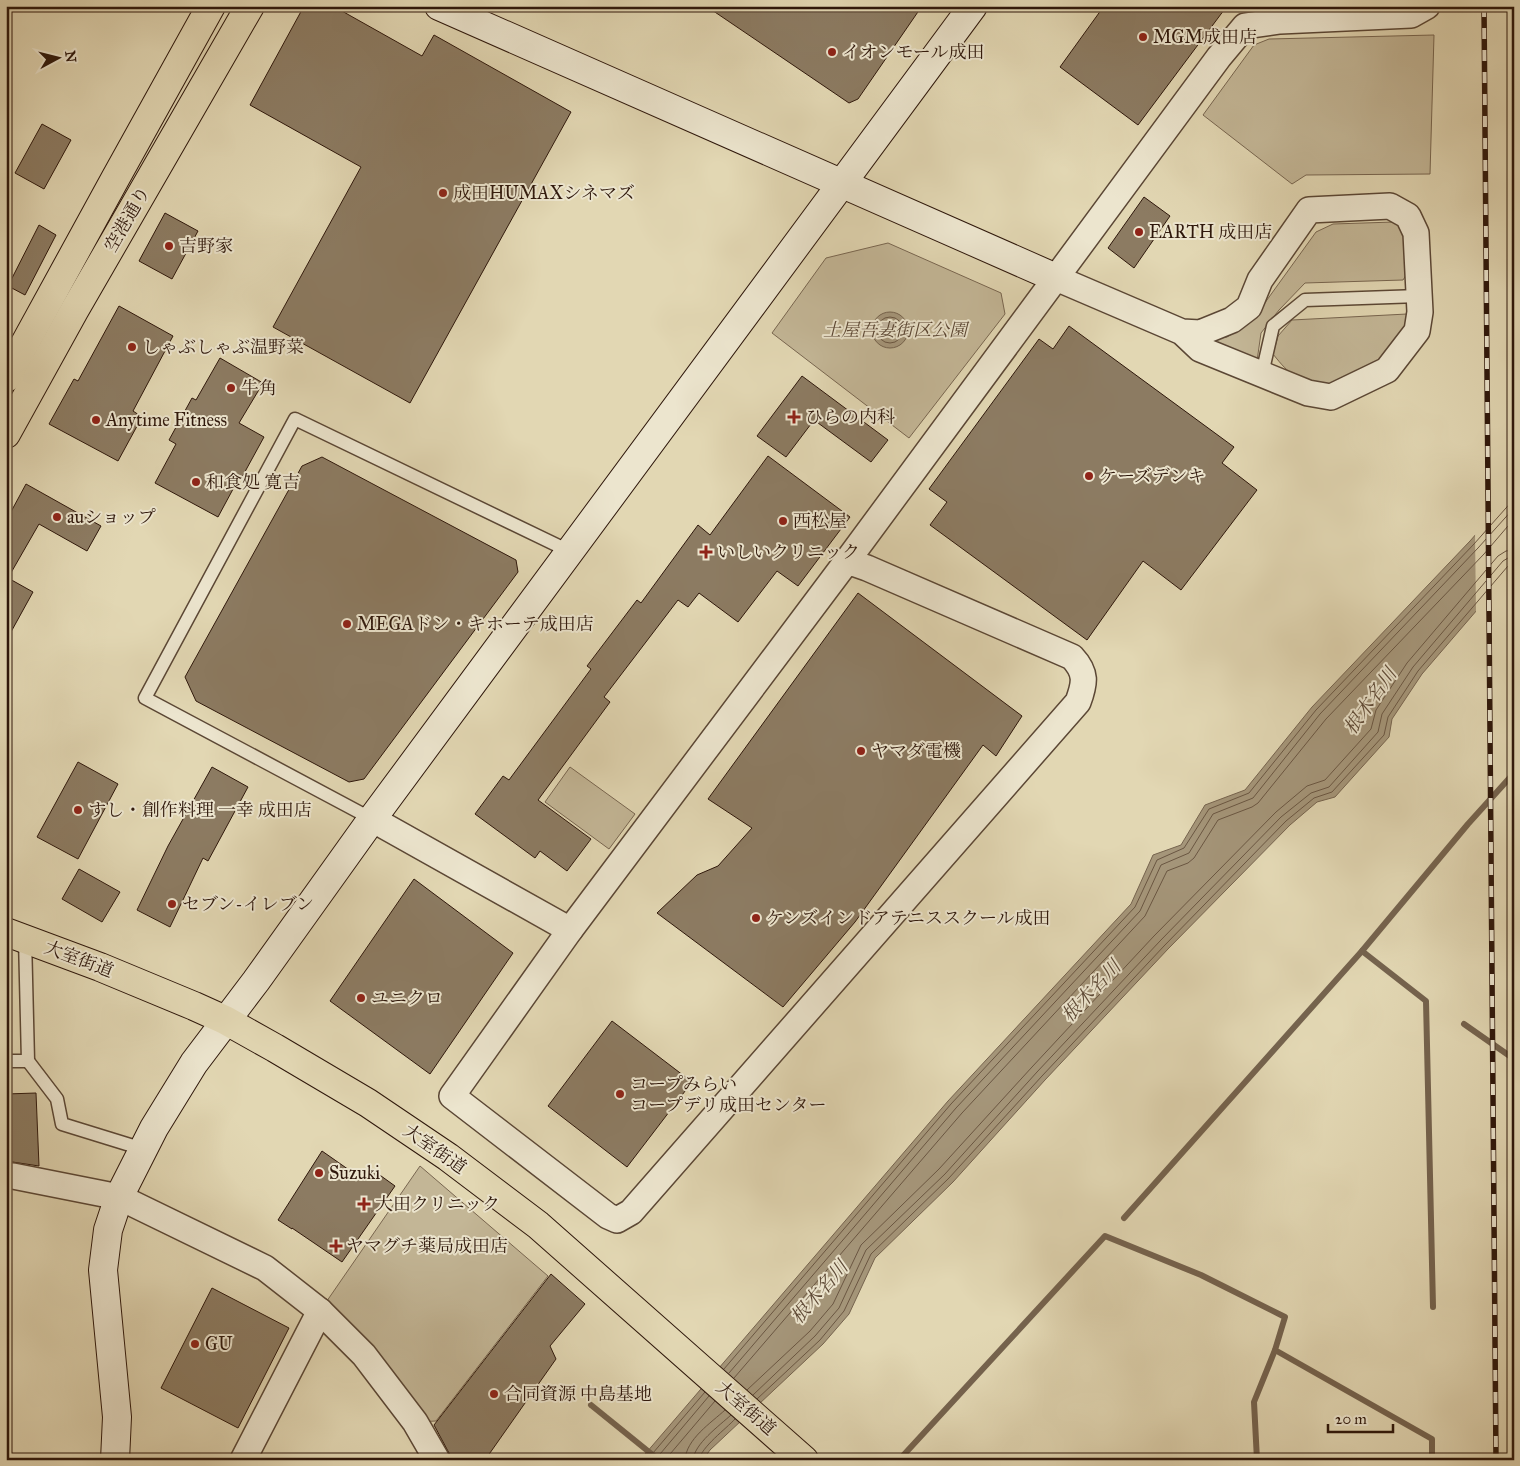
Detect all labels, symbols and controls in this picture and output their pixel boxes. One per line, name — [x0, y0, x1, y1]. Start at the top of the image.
place label: MGM成田店 — [1153, 26, 1257, 48]
marker: MGM成田店 — [1137, 31, 1149, 43]
north arrow — [32, 32, 82, 82]
place label: イオンモール成田 — [842, 41, 984, 63]
marker: イオンモール成田 — [826, 46, 838, 58]
text: N — [61, 50, 80, 64]
street label: 空港通り — [99, 182, 155, 256]
place label: 成田HUMAXシネマズ — [453, 182, 635, 204]
marker: 成田HUMAXシネマズ — [437, 187, 449, 199]
place label: EARTH 成田店 — [1149, 221, 1272, 243]
marker: EARTH 成田店 — [1133, 226, 1145, 238]
place label: 吉野家 — [179, 235, 233, 257]
marker: 吉野家 — [163, 240, 175, 252]
park label: 土屋吾妻街区公園 — [823, 319, 970, 341]
place label: しゃぶしゃぶ温野菜 — [142, 336, 304, 358]
marker: しゃぶしゃぶ温野菜 — [126, 341, 138, 353]
place label: 牛角 — [241, 377, 277, 399]
marker: 牛角 — [225, 382, 237, 394]
place label: ひらの内科 — [805, 406, 895, 428]
place label: Anytime Fitness — [105, 409, 227, 431]
marker: ひらの内科 — [787, 410, 801, 424]
marker: Anytime Fitness — [90, 414, 102, 426]
place label: ケーズデンキ — [1099, 465, 1205, 487]
marker: ケーズデンキ — [1083, 470, 1095, 482]
place label: 和食処 寛吉 — [206, 471, 300, 493]
marker: 和食処 寛吉 — [190, 476, 202, 488]
place label: auショップ — [67, 506, 156, 528]
place label: 西松屋 — [793, 510, 847, 532]
marker: auショップ — [51, 511, 63, 523]
marker: 西松屋 — [777, 515, 789, 527]
place label: いしいクリニック — [717, 541, 860, 563]
marker: いしいクリニック — [699, 545, 713, 559]
place label: MEGAドン・キホーテ成田店 — [357, 613, 594, 635]
marker: MEGAドン・キホーテ成田店 — [341, 618, 353, 630]
water label: 根木名川 — [1339, 662, 1402, 739]
place label: ヤマダ電機 — [871, 740, 961, 762]
marker: ヤマダ電機 — [855, 745, 867, 757]
place label: すし・創作料理 一幸 成田店 — [88, 799, 312, 821]
marker: すし・創作料理 一幸 成田店 — [72, 804, 84, 816]
place label: セブン-イレブン — [182, 893, 314, 915]
marker: セブン-イレブン — [166, 898, 178, 910]
place label: ケンズインドアテニススクール成田 — [766, 907, 1051, 929]
marker: ケンズインドアテニススクール成田 — [750, 912, 762, 924]
street label: 大室街道 — [41, 936, 117, 982]
water label: 根木名川 — [1057, 954, 1127, 1027]
place label: ユニクロ — [371, 987, 443, 1009]
marker: ユニクロ — [355, 992, 367, 1004]
place label: コープみらい コープデリ成田センター — [630, 1073, 826, 1116]
marker: コープみらい コープデリ成田センター — [614, 1088, 626, 1100]
street label: 大室街道 — [399, 1119, 471, 1179]
place label: Suzuki — [329, 1162, 380, 1184]
marker: Suzuki — [313, 1167, 325, 1179]
place label: 大田クリニック — [375, 1193, 500, 1215]
marker: 大田クリニック — [357, 1197, 371, 1211]
place label: ヤマグチ薬局成田店 — [346, 1235, 508, 1257]
marker: ヤマグチ薬局成田店 — [330, 1240, 342, 1252]
water label: 根木名川 — [785, 1254, 854, 1328]
place label: GU — [205, 1333, 233, 1355]
marker: GU — [189, 1338, 201, 1350]
street label: 大室街道 — [712, 1376, 780, 1440]
place label: 合同資源 中島基地 — [504, 1383, 652, 1405]
marker: 合同資源 中島基地 — [488, 1388, 500, 1400]
scale bar — [1328, 1401, 1392, 1433]
text: 20 m — [1335, 1410, 1367, 1428]

